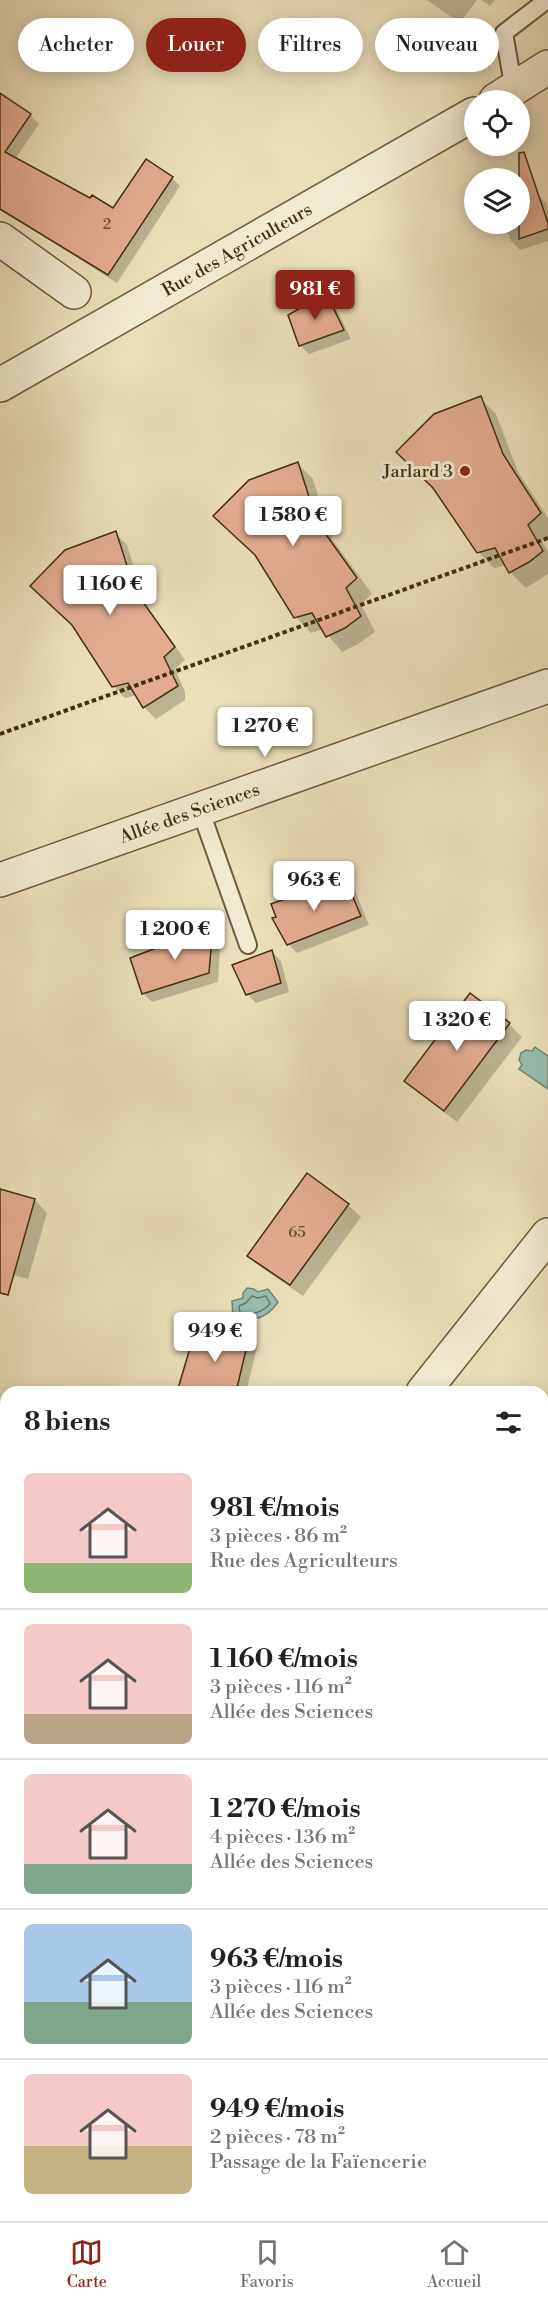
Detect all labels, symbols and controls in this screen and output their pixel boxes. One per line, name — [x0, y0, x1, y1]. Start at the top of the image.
chip: Acheter — [18, 18, 134, 72]
chip: Louer — [146, 18, 246, 72]
chip: Filtres — [258, 18, 363, 72]
chip: Nouveau — [375, 18, 499, 72]
map controls — [464, 90, 530, 234]
button: locate — [464, 90, 530, 156]
button: layers — [464, 168, 530, 234]
street label: Rue des Agriculteurs — [158, 198, 316, 302]
house number: 2 — [103, 215, 111, 234]
pin: 981 € — [273, 270, 357, 321]
text: 981 € — [290, 277, 340, 302]
place label: Jarlard 3 — [382, 460, 453, 483]
marker: Jarlard 3 — [458, 464, 472, 478]
pin: 1 580 € — [238, 496, 348, 547]
text: 1 580 € — [259, 503, 327, 528]
pin: 1 160 € — [55, 565, 165, 616]
text: 1 160 € — [77, 572, 143, 597]
pin: 1 270 € — [210, 707, 320, 758]
text: 1 270 € — [231, 714, 299, 739]
street label: Allée des Sciences — [116, 778, 263, 849]
pin: 963 € — [272, 861, 356, 912]
text: 963 € — [287, 868, 341, 893]
pin: 1 200 € — [120, 910, 230, 961]
text: 1 200 € — [140, 917, 210, 942]
pin: 1 320 € — [402, 1001, 512, 1052]
text: 1 320 € — [423, 1008, 491, 1033]
house number: 65 — [288, 1223, 306, 1242]
pin: 949 € — [173, 1312, 257, 1363]
text: 949 € — [188, 1319, 242, 1344]
text: 8 biens — [24, 1406, 110, 1438]
icon: filters — [492, 1406, 525, 1439]
text: 981 €/mois — [210, 1492, 339, 1524]
icon: home — [72, 1497, 144, 1569]
text: 3 pièces · 86 m² — [210, 1524, 347, 1549]
text: Rue des Agriculteurs — [210, 1549, 398, 1574]
text: 1 160 €/mois — [210, 1643, 358, 1675]
icon: home — [72, 1648, 144, 1720]
text: 3 pièces · 116 m² — [210, 1675, 352, 1700]
text: Allée des Sciences — [210, 1700, 373, 1725]
text: 1 270 €/mois — [210, 1793, 361, 1825]
icon: home — [72, 1798, 144, 1870]
text: 4 pièces · 136 m² — [210, 1825, 355, 1850]
text: Allée des Sciences — [210, 1850, 373, 1875]
text: 963 €/mois — [210, 1943, 343, 1975]
icon: home — [72, 1948, 144, 2020]
text: 3 pièces · 116 m² — [210, 1975, 352, 2000]
text: Allée des Sciences — [210, 2000, 373, 2025]
text: 949 €/mois — [210, 2093, 344, 2125]
icon: home — [72, 2098, 144, 2170]
text: 2 pièces · 78 m² — [210, 2125, 345, 2150]
text: Passage de la Faïencerie — [210, 2150, 427, 2175]
tab: Carte — [67, 2236, 107, 2292]
tab: Favoris — [240, 2236, 294, 2292]
tab: Accueil — [427, 2236, 481, 2292]

